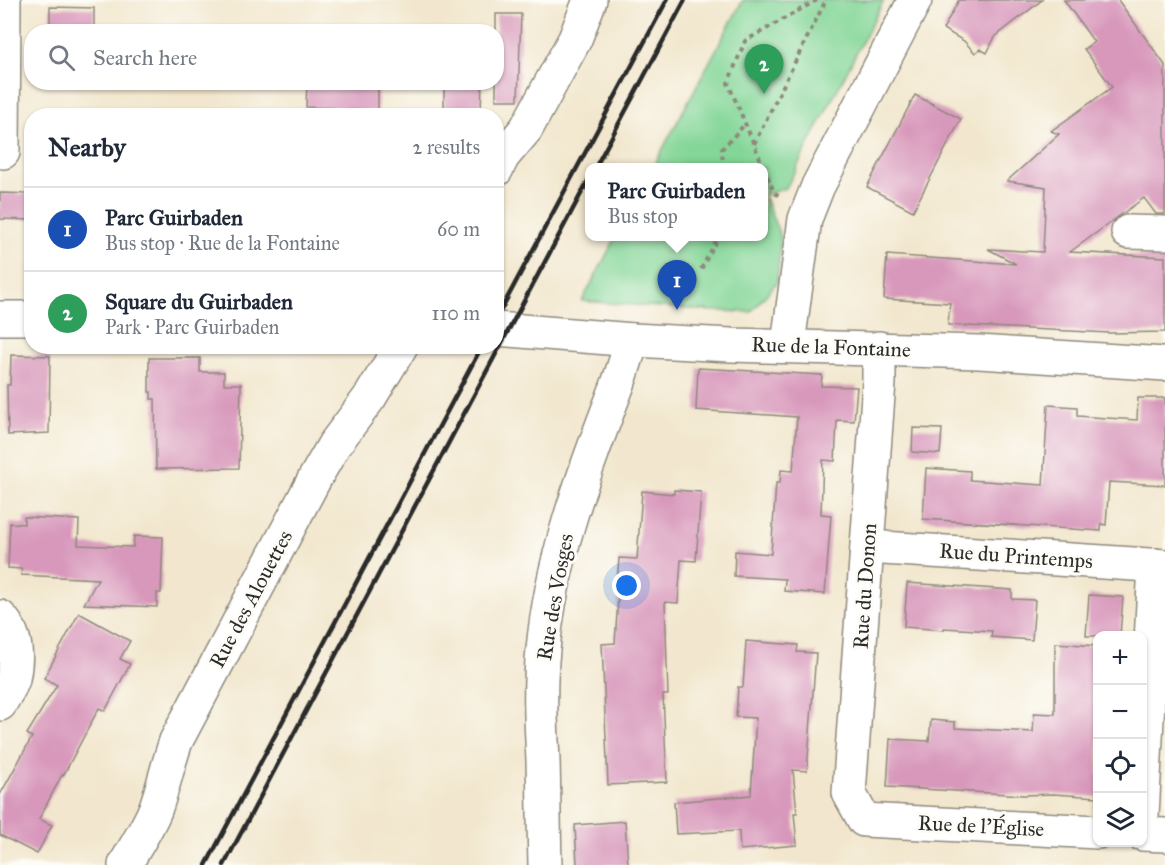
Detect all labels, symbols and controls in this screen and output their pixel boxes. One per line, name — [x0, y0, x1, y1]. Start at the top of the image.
search box — [24, 24, 504, 90]
icon: search — [45, 41, 78, 74]
text: Search here — [93, 44, 197, 71]
pin: 2 — [744, 44, 783, 94]
text: Nearby — [48, 131, 126, 163]
text: 2 results — [412, 135, 480, 159]
popup — [585, 163, 768, 241]
text: Parc Guirbaden — [608, 177, 745, 204]
text: Parc Guirbaden — [105, 204, 243, 231]
text: Bus stop — [608, 204, 678, 228]
text: 1 — [64, 217, 71, 241]
text: 60 m — [437, 217, 480, 241]
text: Bus stop · Rue de la Fontaine — [105, 231, 340, 255]
pin: 1 — [658, 260, 696, 310]
text: Square du Guirbaden — [105, 288, 293, 315]
text: 2 — [63, 301, 72, 325]
text: 110 m — [432, 301, 480, 325]
text: Park · Parc Guirbaden — [105, 315, 279, 339]
street label: Rue de la Fontaine — [751, 331, 911, 363]
street label: Rue du Donon — [848, 522, 882, 650]
street label: Rue des Alouettes — [204, 526, 298, 672]
street label: Rue des Vosges — [531, 532, 579, 662]
street label: Rue du Printemps — [938, 538, 1094, 574]
your location — [612, 571, 641, 600]
map controls — [1093, 631, 1147, 847]
button: + — [1093, 631, 1147, 685]
button: − — [1093, 685, 1147, 739]
button: locate — [1093, 739, 1147, 793]
button: layers — [1093, 793, 1147, 847]
street label: Rue de l'Église — [917, 809, 1045, 842]

